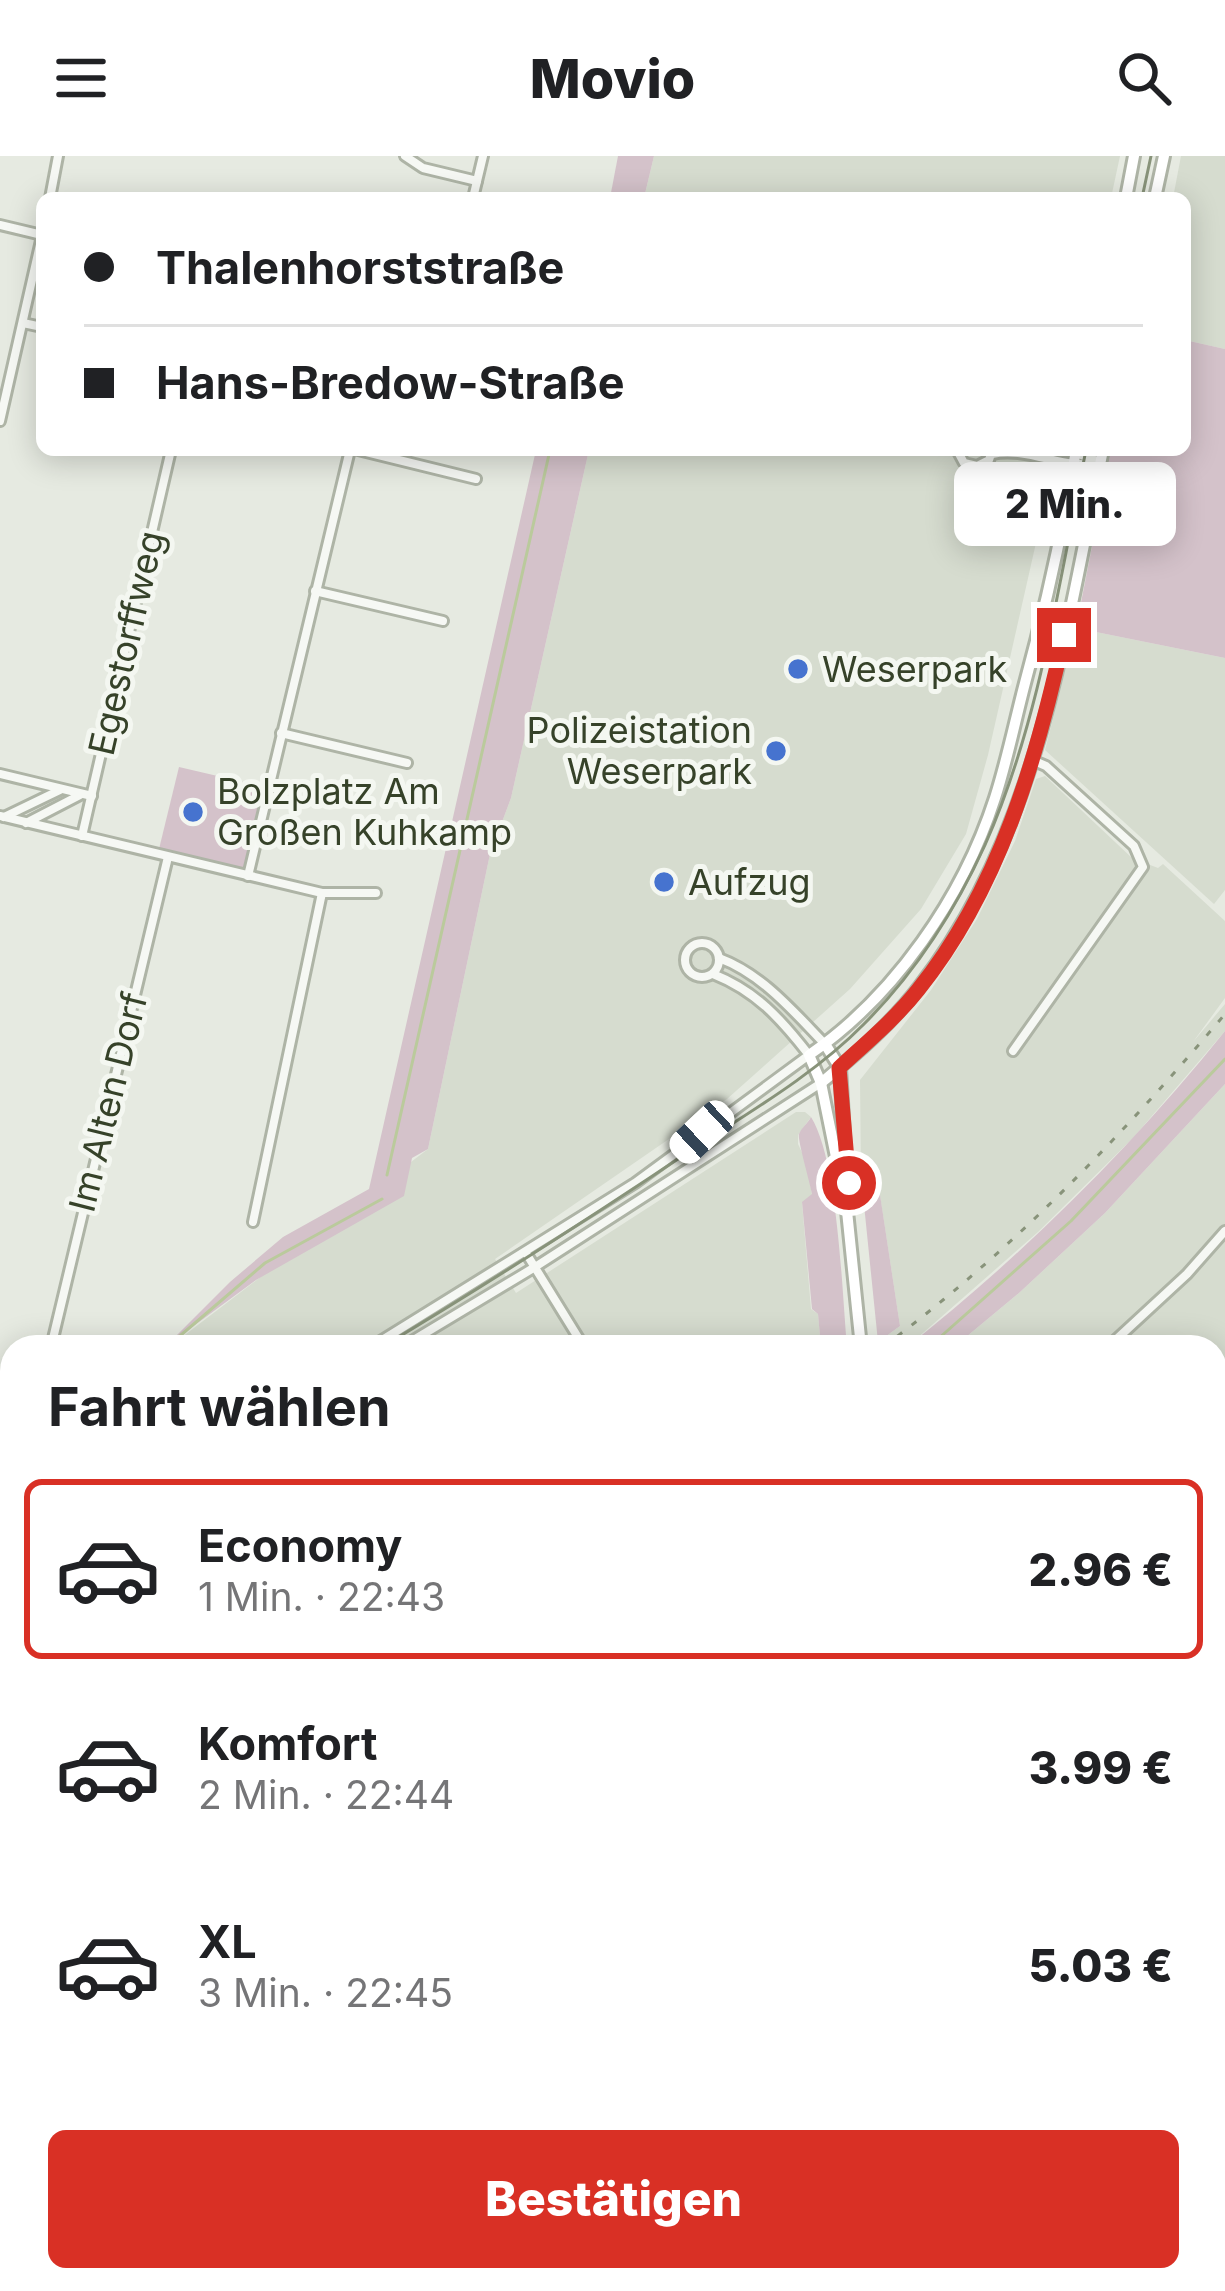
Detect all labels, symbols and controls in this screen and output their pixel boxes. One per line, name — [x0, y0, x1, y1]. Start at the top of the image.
icon: menu — [48, 45, 114, 111]
icon: search — [1111, 45, 1177, 111]
text: Movio — [530, 46, 695, 111]
text: Thalenhorststraße — [156, 240, 564, 295]
text: Hans-Bredow-Straße — [156, 355, 625, 410]
callout: 2 Min. — [953, 461, 1175, 545]
text: 2 Min. — [1005, 480, 1125, 527]
street label: Egestorffweg — [79, 527, 173, 759]
route end — [1037, 608, 1091, 662]
place label: Weserpark — [822, 647, 1007, 691]
marker: Weserpark — [785, 656, 811, 682]
place label: Polizeistation Weserpark — [527, 708, 752, 793]
marker: Polizeistation Weserpark — [763, 738, 789, 764]
place label: Bolzplatz Am Großen Kuhkamp — [217, 769, 512, 854]
marker: Bolzplatz Am Großen Kuhkamp — [180, 799, 206, 825]
place label: Aufzug — [688, 860, 811, 904]
marker: Aufzug — [651, 869, 677, 895]
street label: Im Alten Dorf — [60, 988, 156, 1216]
car — [663, 1094, 741, 1170]
route start — [822, 1156, 876, 1210]
text: Fahrt wählen — [48, 1374, 391, 1439]
icon: car — [54, 1515, 162, 1623]
text: Economy — [198, 1518, 402, 1573]
text: 2.96 € — [1029, 1542, 1173, 1597]
text: 1 Min. · 22:43 — [198, 1573, 445, 1620]
icon: car — [54, 1713, 162, 1821]
text: Komfort — [198, 1716, 377, 1771]
text: 3.99 € — [1029, 1740, 1173, 1795]
text: 2 Min. · 22:44 — [198, 1771, 454, 1818]
icon: car — [54, 1911, 162, 2019]
text: XL — [198, 1914, 257, 1969]
text: 5.03 € — [1028, 1938, 1173, 1993]
text: 3 Min. · 22:45 — [198, 1969, 453, 2016]
button: Bestätigen — [48, 2130, 1179, 2268]

